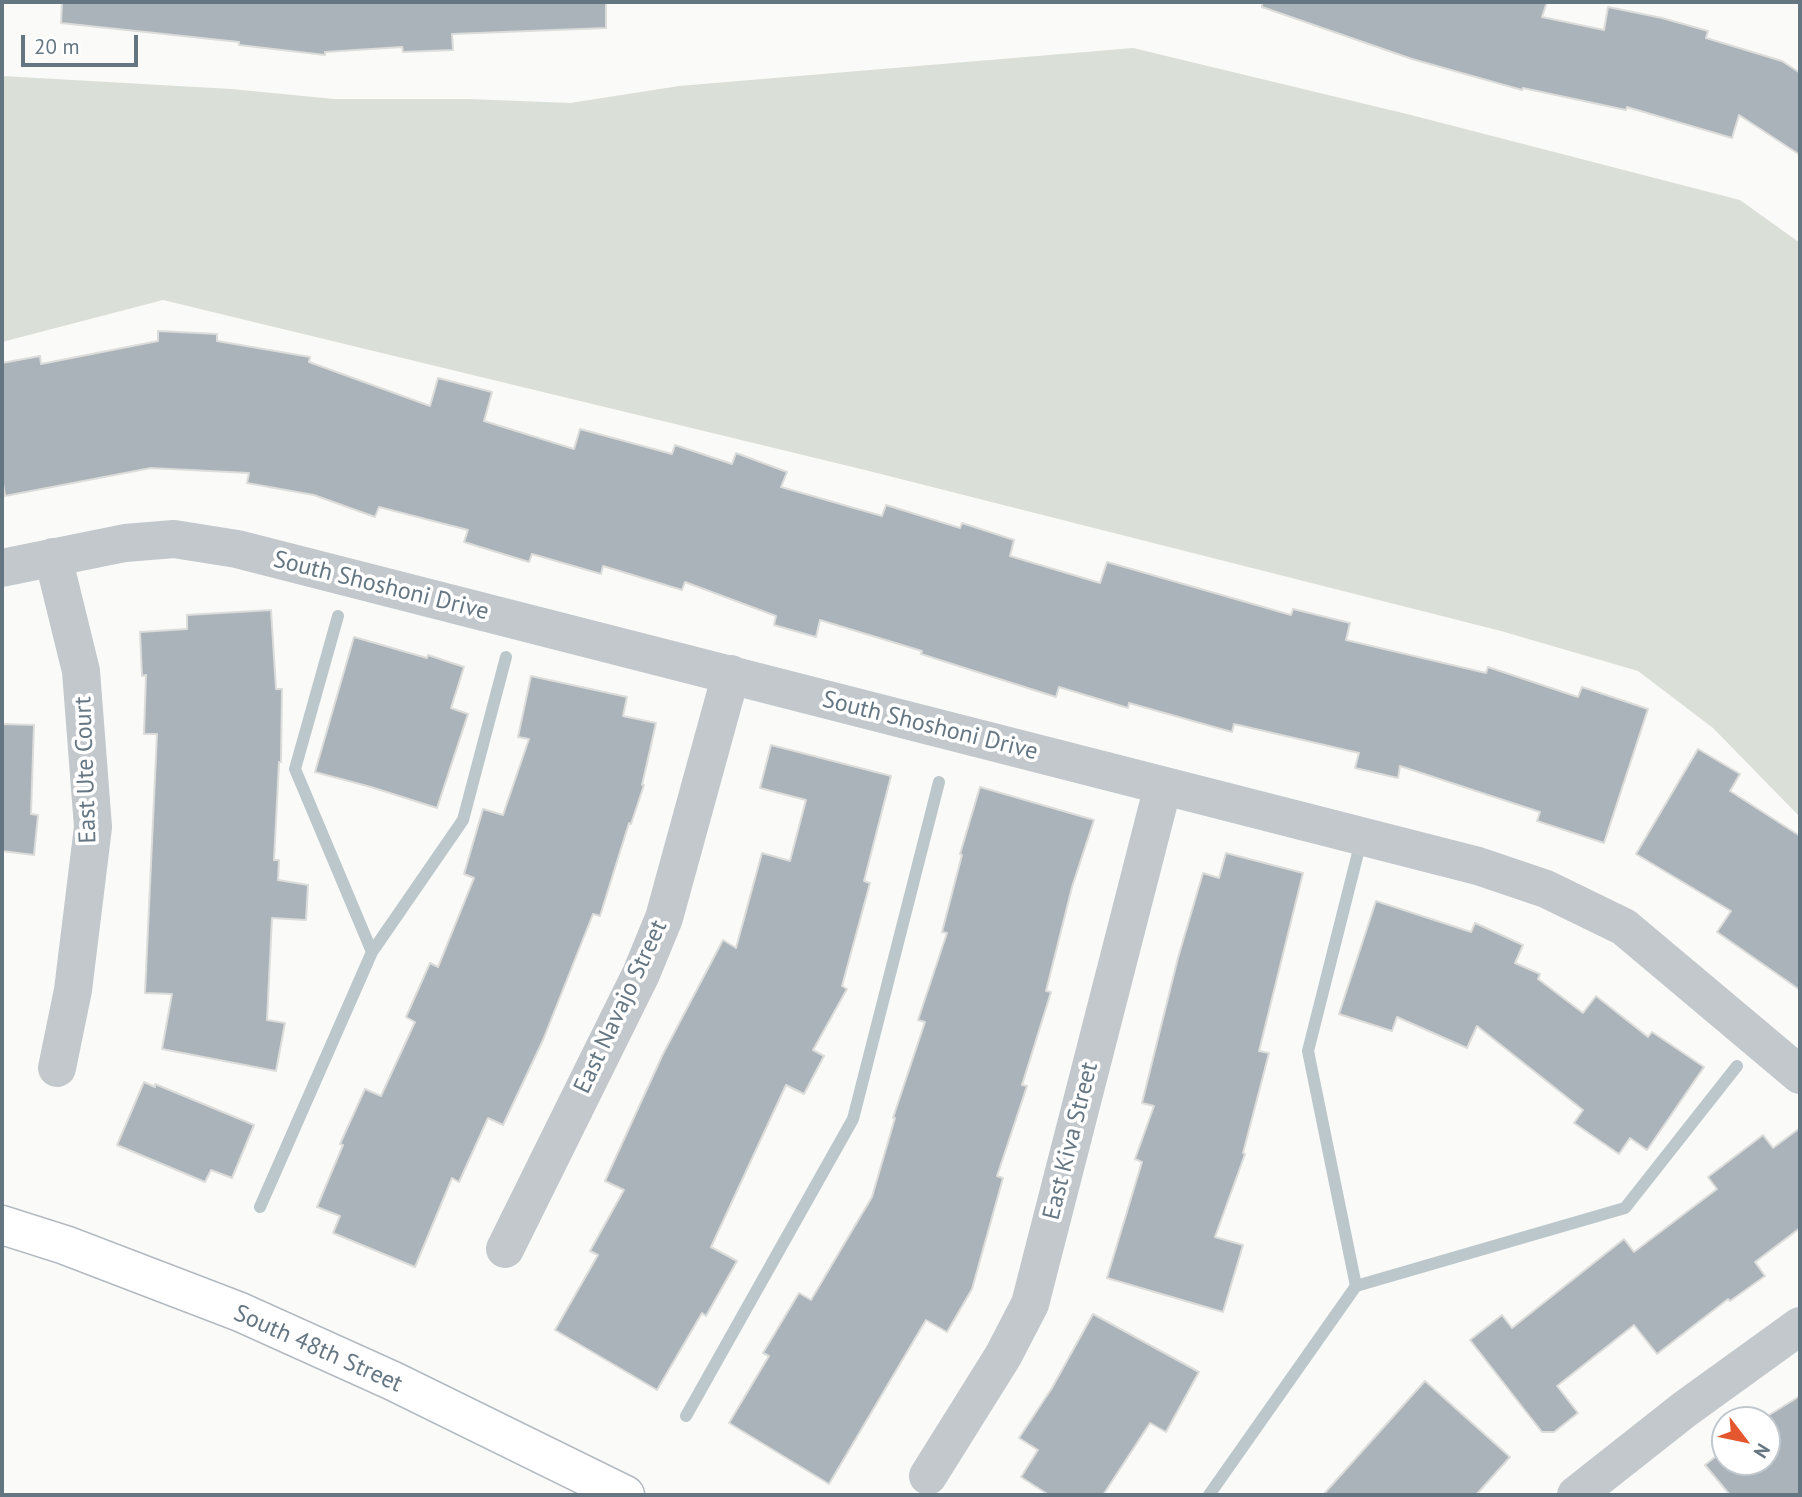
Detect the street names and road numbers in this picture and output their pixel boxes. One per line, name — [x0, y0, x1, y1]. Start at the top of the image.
street label: South Shoshoni Drive — [270, 545, 492, 627]
street label: South Shoshoni Drive — [819, 685, 1041, 767]
street label: East Ute Court — [69, 696, 103, 844]
street label: East Navajo Street — [568, 916, 674, 1098]
street label: East Kiva Street — [1037, 1059, 1105, 1223]
street label: South 48th Street — [229, 1299, 407, 1399]

